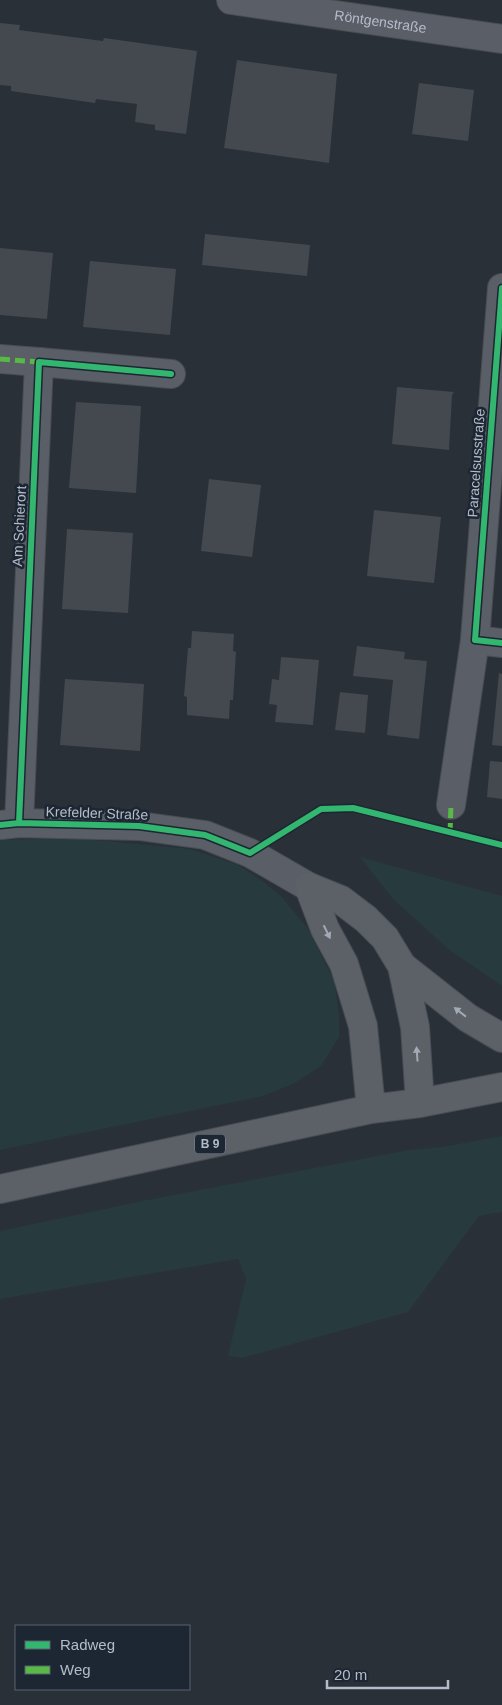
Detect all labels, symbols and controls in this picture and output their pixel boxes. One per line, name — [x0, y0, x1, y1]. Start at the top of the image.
street label: Röntgenstraße — [333, 7, 428, 36]
street label: Paracelsusstraße — [464, 408, 488, 518]
street label: Am Schierort — [9, 485, 29, 567]
street label: Krefelder Straße — [45, 803, 149, 823]
one-way arrow — [323, 925, 331, 939]
one-way arrow — [454, 1007, 467, 1018]
one-way arrow — [412, 1046, 420, 1062]
road number: B 9 — [195, 1134, 225, 1154]
legend — [15, 1625, 190, 1690]
text: Radweg — [60, 1636, 115, 1653]
scale bar — [327, 1658, 448, 1690]
text: Weg — [60, 1661, 91, 1678]
text: 20 m — [334, 1666, 367, 1683]

